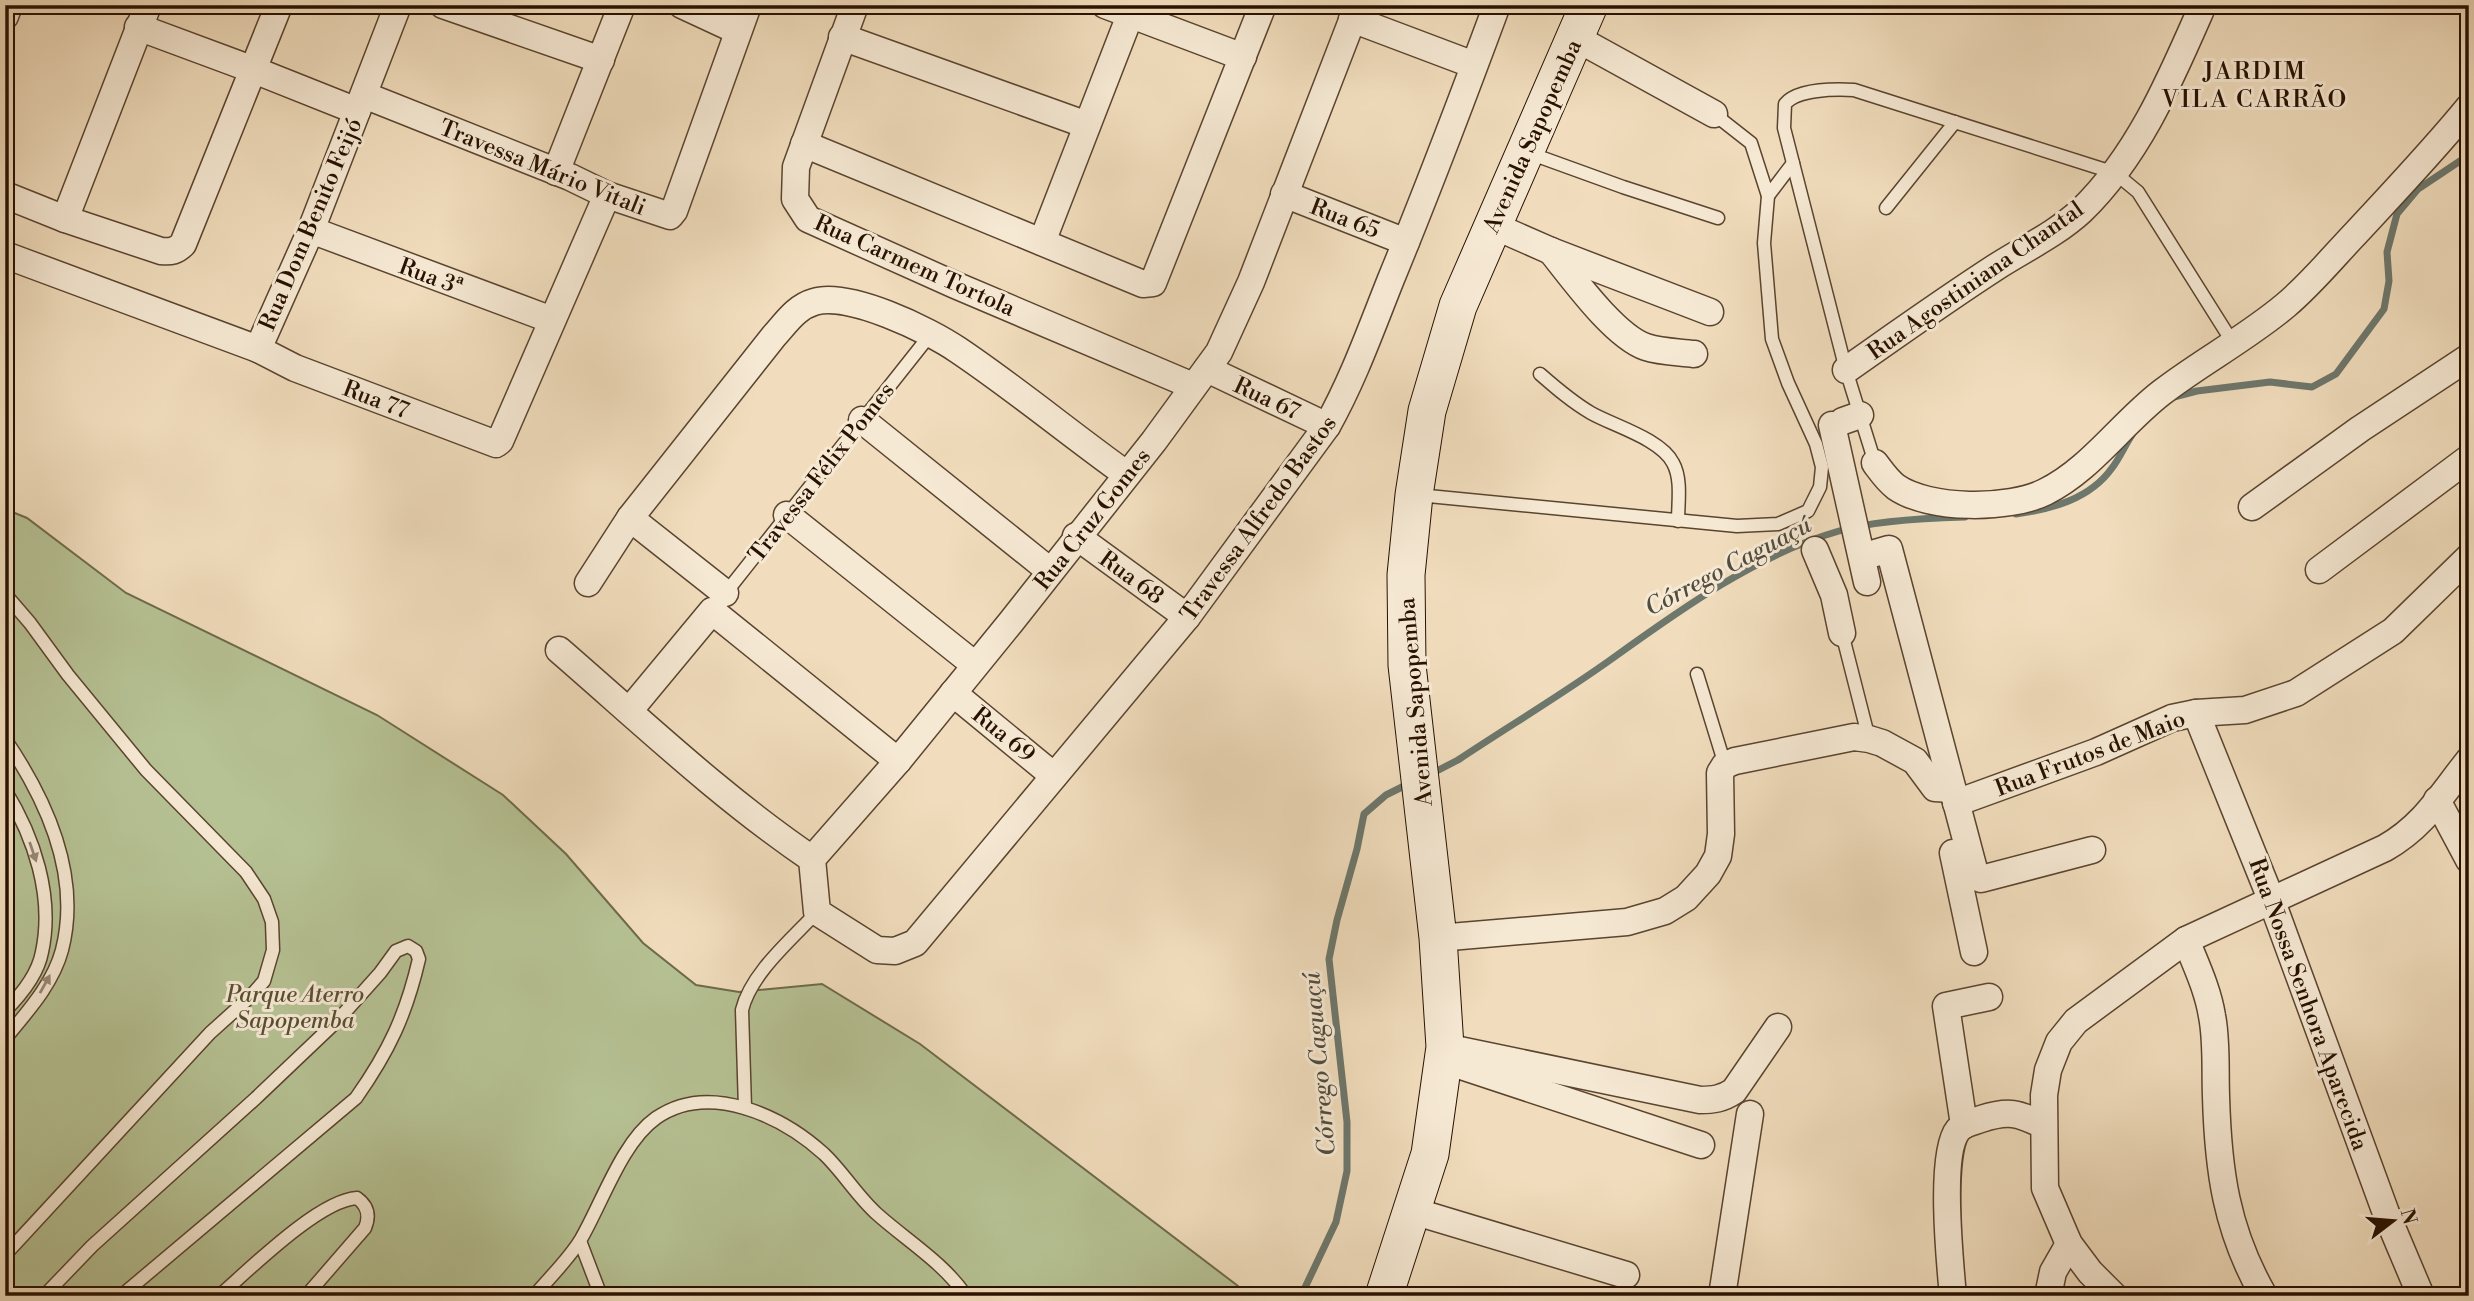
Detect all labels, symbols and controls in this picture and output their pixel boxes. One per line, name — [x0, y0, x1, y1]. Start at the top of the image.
street label: Avenida Sapopemba — [1477, 35, 1588, 238]
district label: JARDIM VILA CARRÃO — [2161, 57, 2348, 115]
street label: Rua Dom Benito Feijó — [253, 114, 368, 335]
street label: Travessa Mário Vitali — [435, 114, 650, 222]
street label: Rua 65 — [1306, 193, 1383, 245]
street label: Rua Agostiniana Chantal — [1862, 195, 2089, 366]
street label: Rua Carmem Tortola — [810, 209, 1020, 323]
street label: Rua 3ª — [395, 253, 467, 301]
street label: Rua 67 — [1229, 371, 1304, 426]
street label: Rua 77 — [339, 375, 413, 425]
street label: Travessa Félix Pomes — [743, 377, 901, 568]
street label: Travessa Alfredo Bastos — [1175, 410, 1343, 627]
street label: Rua Cruz Gomes — [1029, 443, 1157, 596]
water label: Córrego Caguaçú — [1640, 510, 1817, 623]
street label: Rua 68 — [1093, 545, 1169, 611]
street label: Avenida Sapopemba — [1393, 596, 1439, 808]
street label: Rua 69 — [966, 701, 1041, 769]
street label: Rua Frutos de Maio — [1991, 705, 2189, 803]
one-way arrow — [28, 841, 39, 862]
street label: Rua Nossa Senhora Aparecida — [2242, 854, 2374, 1155]
water label: Córrego Caguaçú — [1297, 970, 1343, 1157]
one-way arrow — [39, 974, 51, 994]
park label: Parque Aterro Sapopemba — [225, 981, 364, 1035]
north arrow — [2358, 1186, 2428, 1256]
text: N — [2395, 1206, 2422, 1227]

